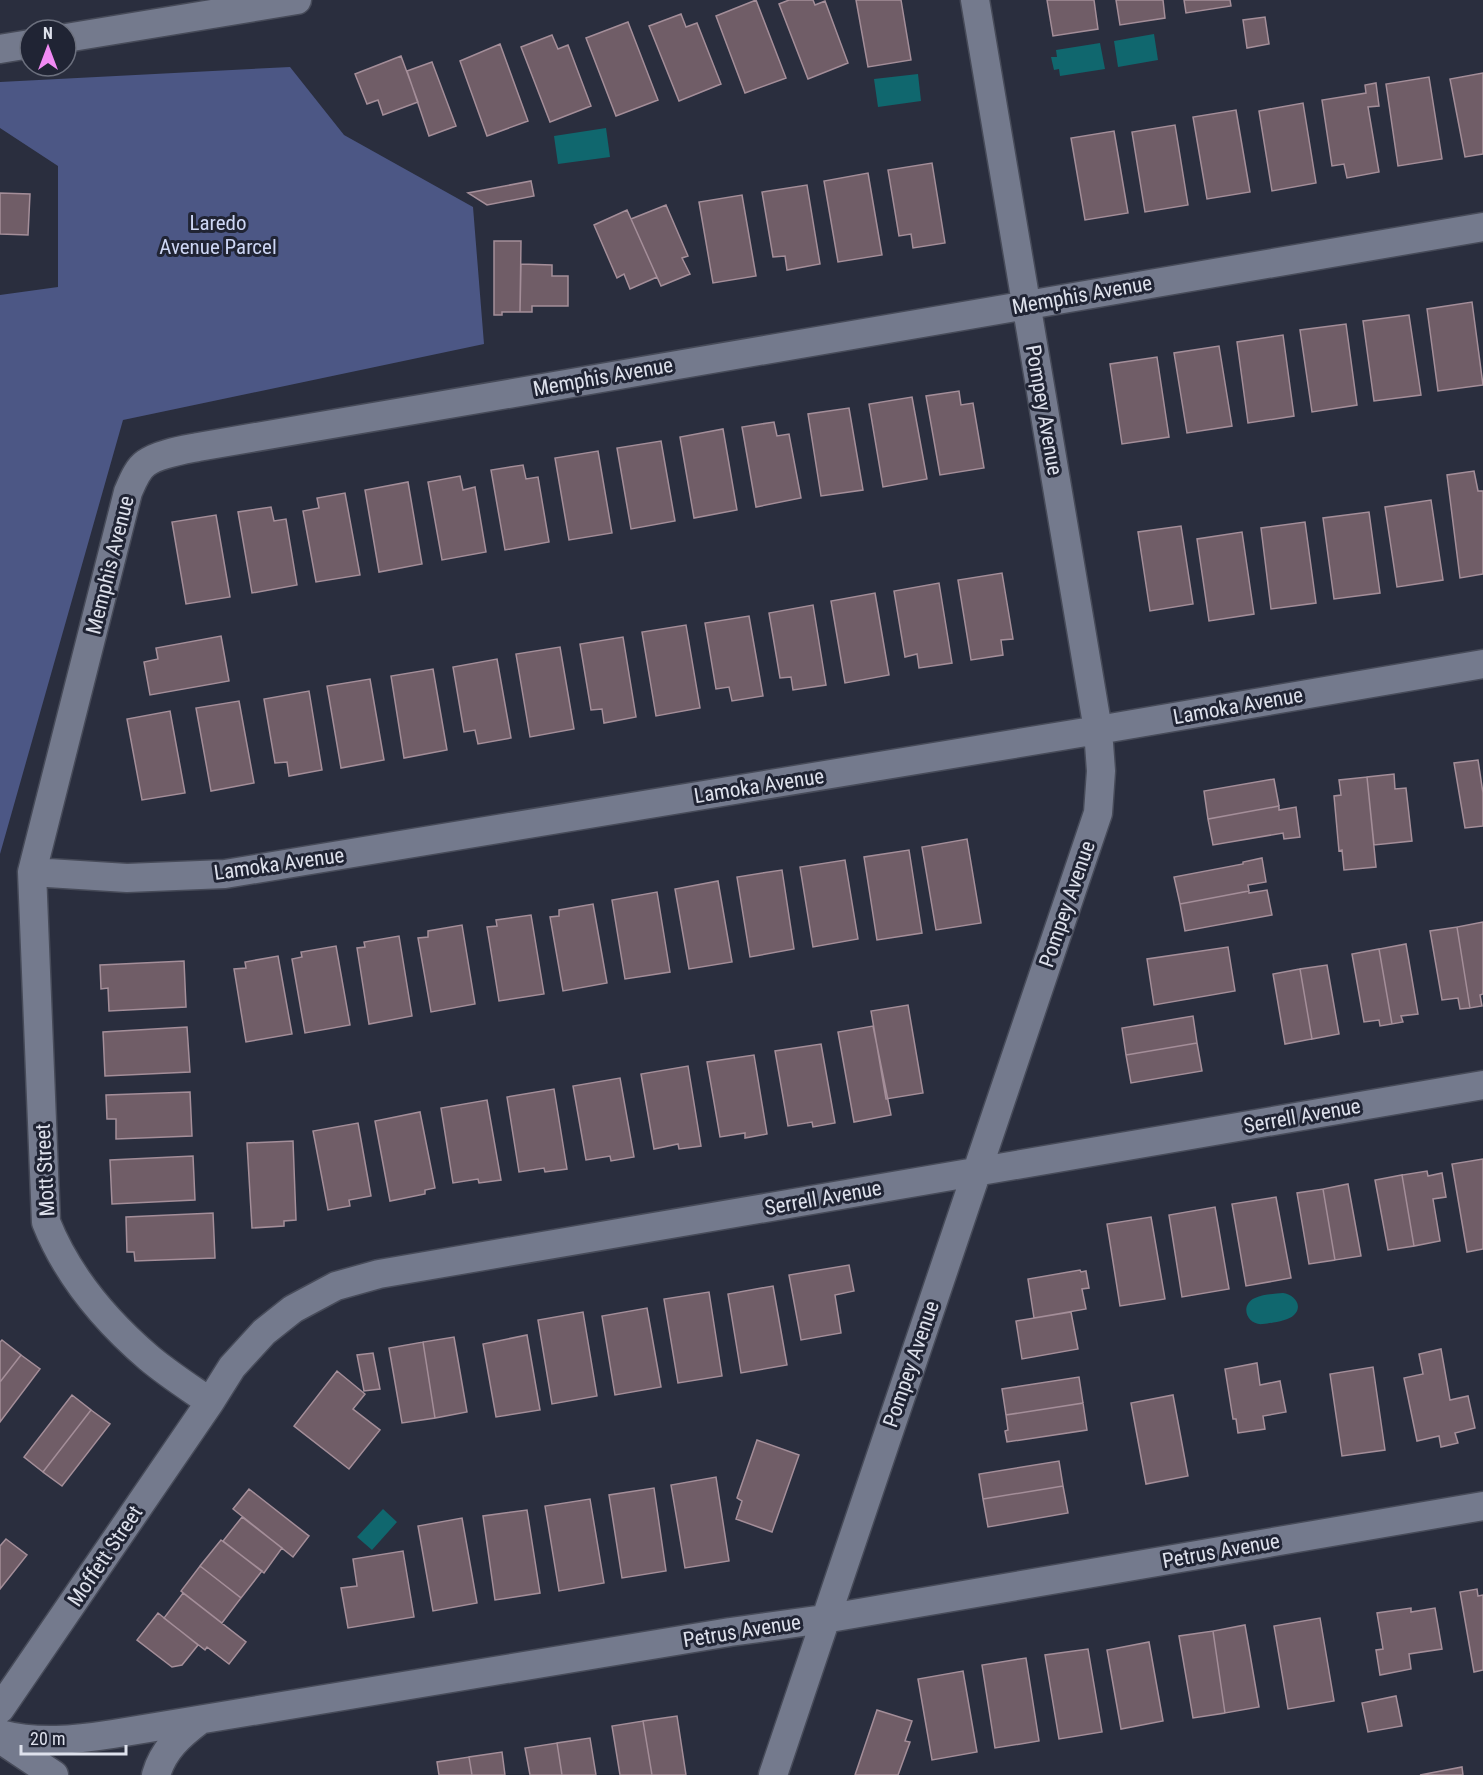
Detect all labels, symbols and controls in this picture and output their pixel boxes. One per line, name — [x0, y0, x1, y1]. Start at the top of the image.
north arrow — [18, 18, 78, 78]
text: N — [43, 24, 53, 43]
park label: Laredo Avenue Parcel — [159, 211, 277, 259]
street label: Memphis Avenue — [1010, 271, 1154, 319]
street label: Pompey Avenue — [1021, 343, 1067, 477]
street label: Memphis Avenue — [531, 353, 675, 401]
street label: Memphis Avenue — [81, 493, 139, 637]
street label: Lamoka Avenue — [1171, 683, 1305, 729]
street label: Lamoka Avenue — [692, 764, 826, 808]
street label: Pompey Avenue — [1034, 838, 1100, 970]
street label: Lamoka Avenue — [212, 843, 346, 885]
street label: Serrell Avenue — [1242, 1094, 1362, 1138]
street label: Mott Street — [31, 1123, 59, 1217]
street label: Serrell Avenue — [763, 1176, 883, 1220]
street label: Pompey Avenue — [878, 1298, 944, 1430]
street label: Moffett Street — [63, 1501, 147, 1611]
street label: Petrus Avenue — [1160, 1529, 1282, 1573]
street label: Petrus Avenue — [681, 1610, 803, 1652]
scale bar — [21, 1718, 126, 1756]
text: 20 m — [30, 1728, 65, 1749]

